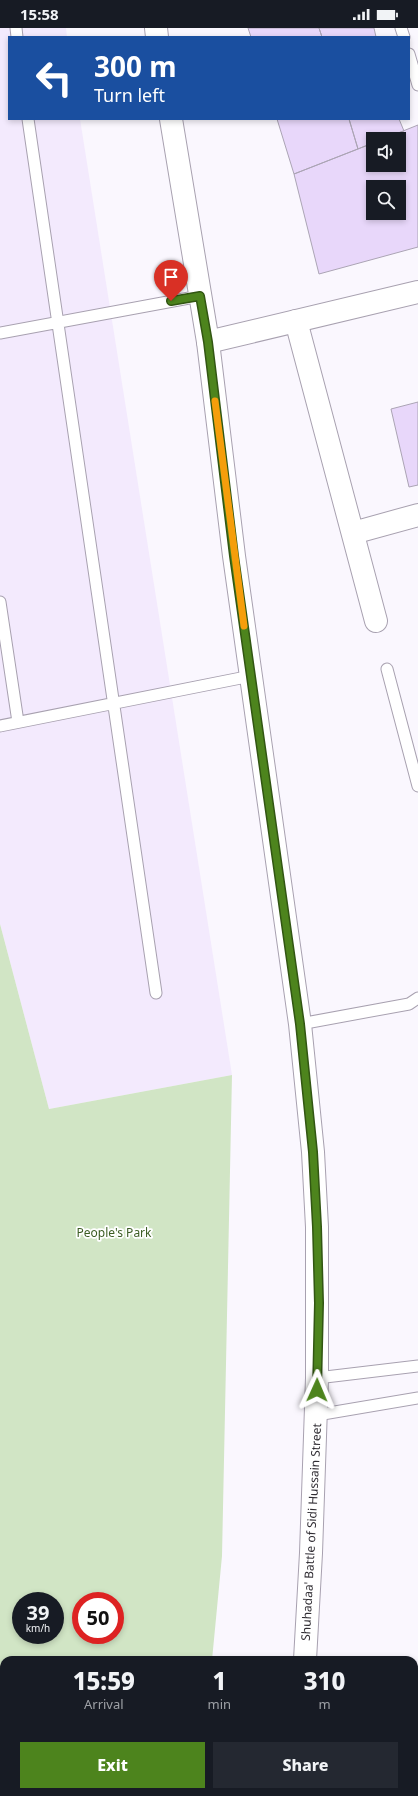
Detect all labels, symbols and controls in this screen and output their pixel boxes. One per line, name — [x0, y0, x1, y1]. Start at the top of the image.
text: 15:58 — [20, 4, 59, 24]
text: 300 m — [94, 47, 177, 85]
icon: left — [28, 52, 80, 104]
text: Turn left — [94, 83, 165, 107]
map controls — [366, 132, 406, 220]
button: sound — [366, 132, 406, 172]
button: search — [366, 180, 406, 220]
pin — [154, 260, 188, 301]
icon: arrive — [160, 266, 182, 288]
park label: People's Park — [77, 1224, 152, 1241]
position arrow — [296, 1369, 338, 1411]
street label: Shuhadaa' Battle of Sidi Hussain Street — [297, 1422, 325, 1641]
speed limit sign: 50 — [72, 1592, 124, 1644]
text: 39 — [27, 1599, 49, 1626]
text: km/h — [26, 1621, 50, 1635]
text: 15:59 — [73, 1664, 135, 1697]
text: 1 — [212, 1664, 226, 1697]
text: 310 — [304, 1664, 345, 1697]
text: Arrival — [84, 1695, 124, 1713]
text: min — [208, 1695, 231, 1713]
text: m — [318, 1695, 331, 1713]
button: Exit — [20, 1742, 205, 1788]
button: Share — [213, 1742, 398, 1788]

